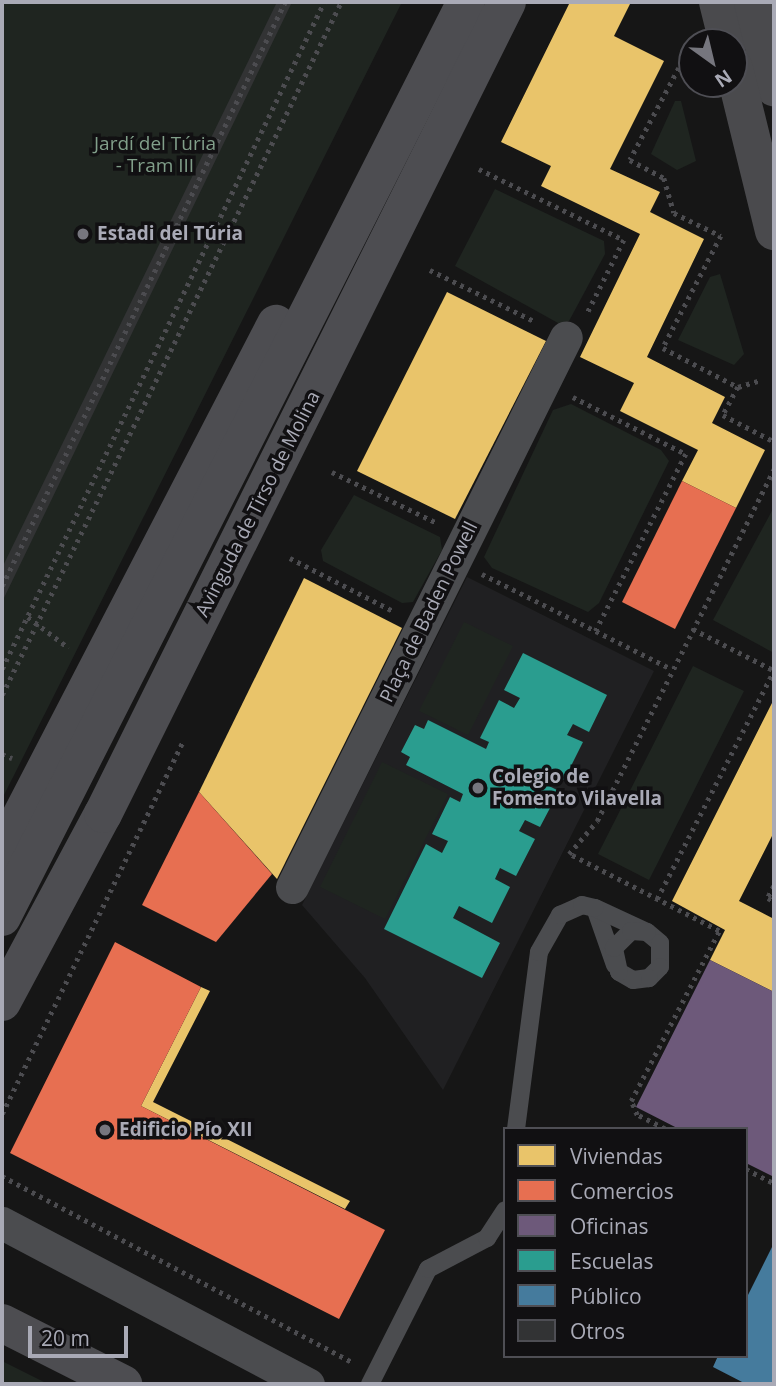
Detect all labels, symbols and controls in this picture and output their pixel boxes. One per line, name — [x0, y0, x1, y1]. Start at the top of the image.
north arrow — [678, 28, 748, 98]
text: N — [710, 64, 737, 94]
park label: Jardí del Túria - Tram III — [94, 133, 216, 177]
place label: Estadi del Túria — [97, 223, 243, 245]
marker: Estadi del Túria — [75, 226, 91, 242]
street label: Avinguda de Tirso de Molina — [191, 387, 325, 621]
street label: Plaça de Baden Powell — [375, 518, 483, 706]
place label: Colegio de Fomento Vilavella — [492, 766, 662, 810]
marker: Colegio de Fomento Vilavella — [470, 780, 486, 796]
place label: Edificio Pío XII — [119, 1119, 253, 1141]
marker: Edificio Pío XII — [97, 1122, 113, 1138]
legend — [503, 1127, 748, 1358]
text: Viviendas — [570, 1142, 663, 1170]
text: Comercios — [570, 1177, 674, 1205]
text: Oficinas — [570, 1212, 649, 1240]
text: Escuelas — [570, 1247, 653, 1275]
text: Público — [570, 1282, 642, 1310]
scale bar — [32, 1312, 131, 1356]
text: Otros — [570, 1317, 625, 1345]
text: 20 m — [41, 1324, 90, 1352]

